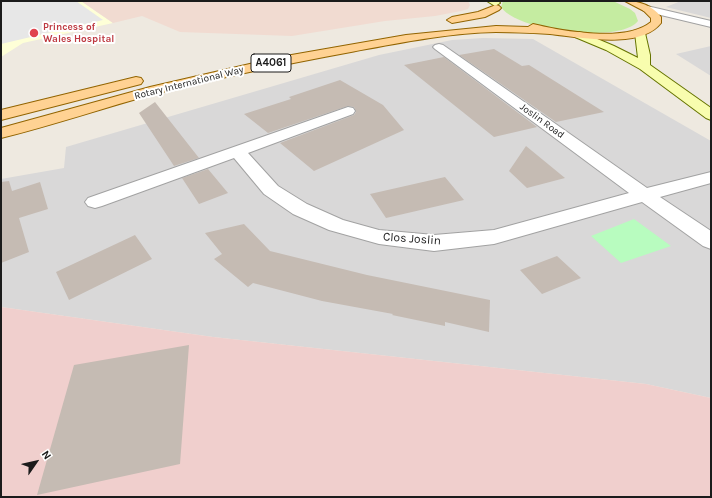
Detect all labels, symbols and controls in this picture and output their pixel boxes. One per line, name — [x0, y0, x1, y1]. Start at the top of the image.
place label: Princess of Wales Hospital — [43, 21, 114, 44]
marker: Princess of Wales Hospital — [28, 27, 40, 39]
road number: A4061 — [251, 54, 291, 72]
street label: Rotary International Way — [133, 64, 245, 102]
street label: Joslin Road — [517, 101, 567, 141]
street label: Clos Joslin — [382, 230, 442, 248]
north arrow — [16, 442, 56, 482]
text: N — [39, 448, 54, 462]

